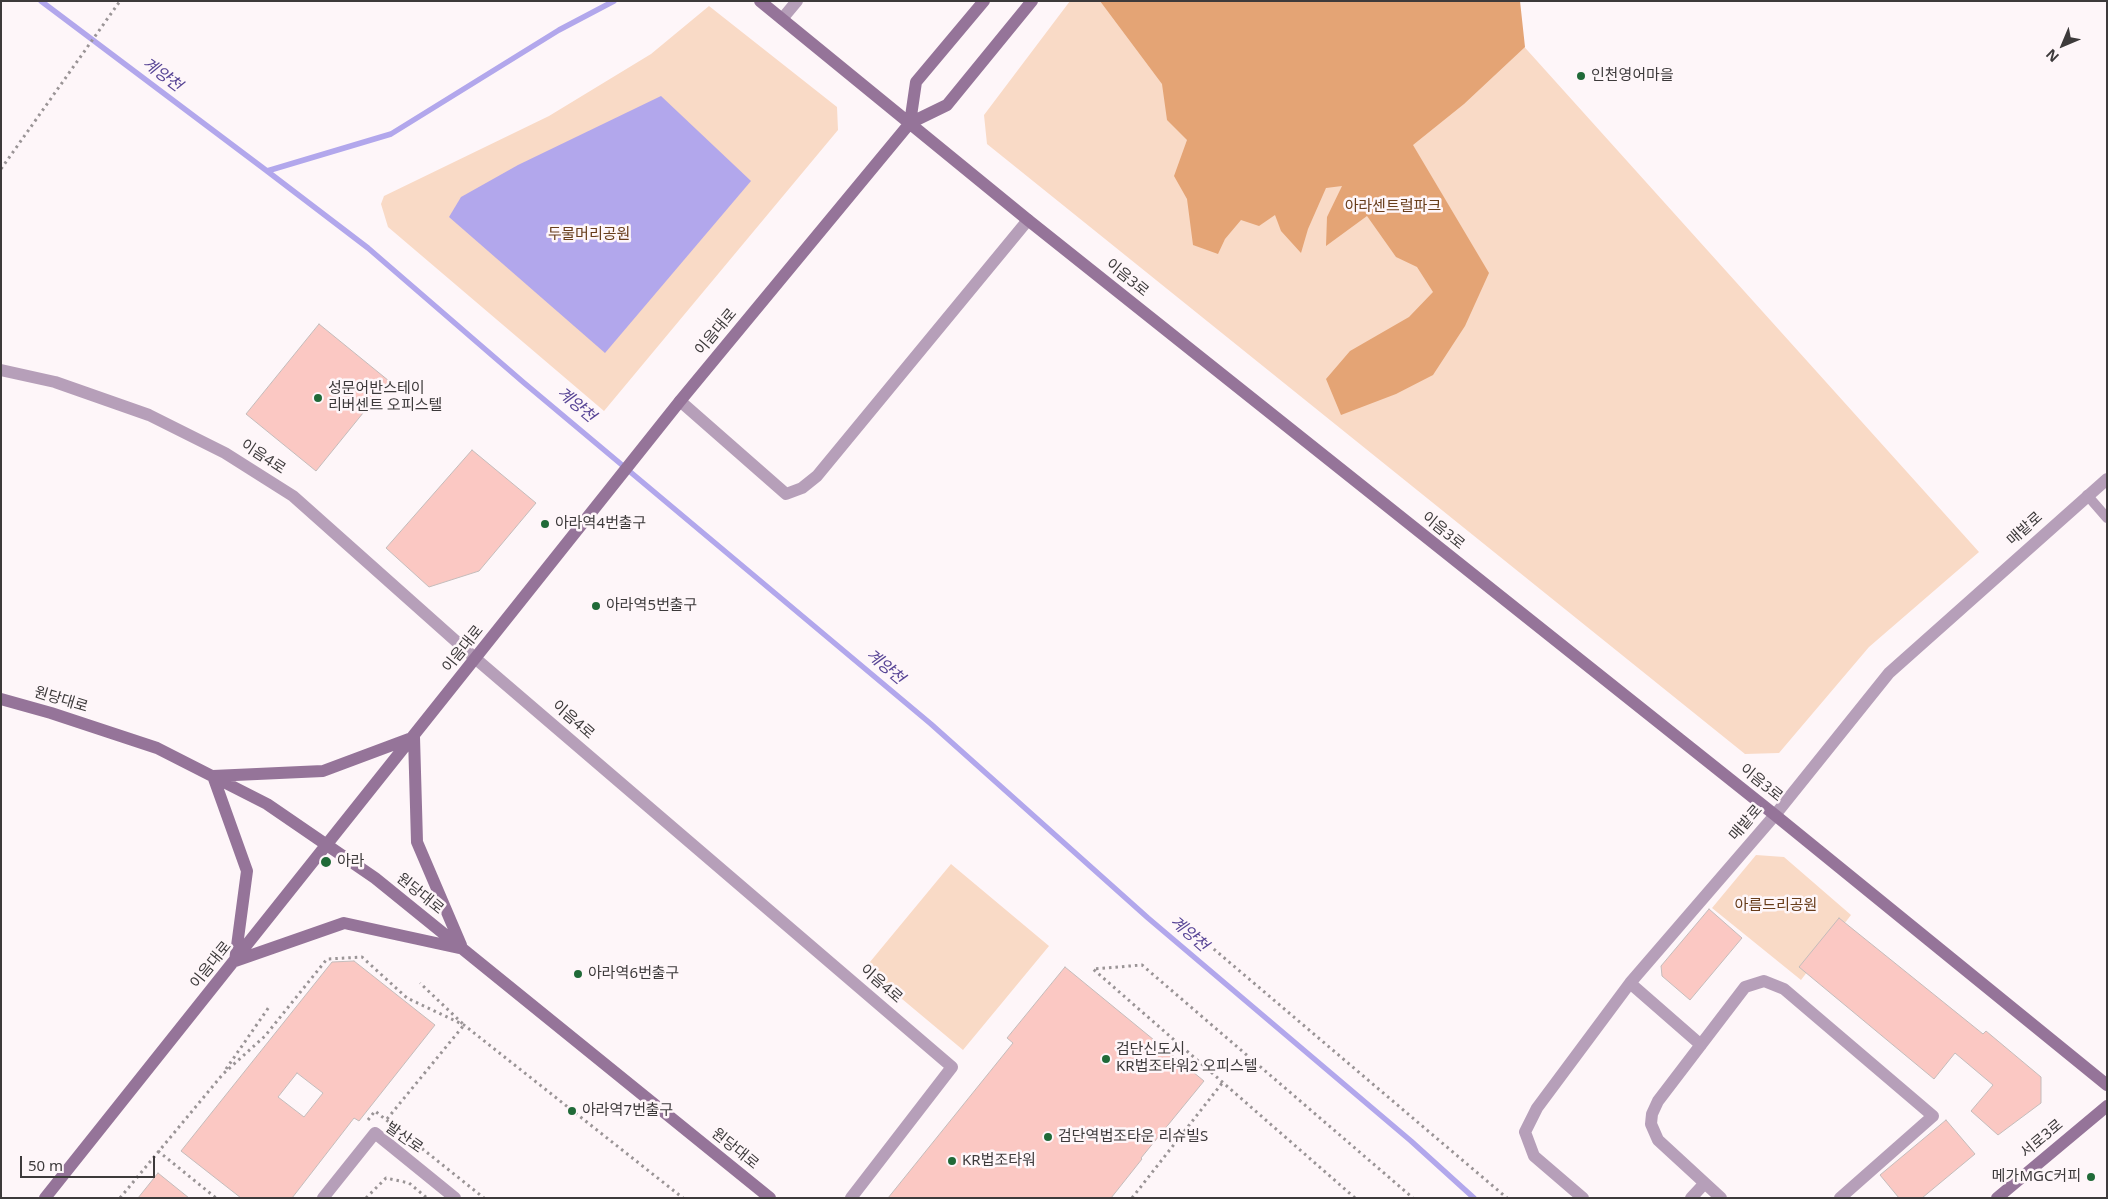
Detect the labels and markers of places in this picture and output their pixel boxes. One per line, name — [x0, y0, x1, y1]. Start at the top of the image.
place label: 인천영어마을 — [1591, 67, 1674, 85]
marker: 인천영어마을 — [1575, 70, 1587, 82]
place label: 성문어반스테이 리버센트 오피스텔 — [328, 380, 442, 415]
marker: 성문어반스테이 리버센트 오피스텔 — [312, 392, 324, 404]
place label: 아라역4번출구 — [555, 515, 646, 533]
marker: 아라역4번출구 — [539, 518, 551, 530]
place label: 아라역5번출구 — [606, 597, 697, 615]
marker: 아라역5번출구 — [590, 600, 602, 612]
place label: 아라 — [337, 853, 365, 871]
marker: 아라 — [319, 855, 333, 869]
place label: 아라역6번출구 — [588, 965, 679, 983]
marker: 아라역6번출구 — [572, 968, 584, 980]
place label: 검단신도시 KR법조타워2 오피스텔 — [1116, 1041, 1257, 1076]
marker: 검단신도시 KR법조타워2 오피스텔 — [1100, 1053, 1112, 1065]
place label: 아라역7번출구 — [582, 1102, 673, 1120]
marker: 아라역7번출구 — [566, 1105, 578, 1117]
place label: 검단역법조타운 리슈빌S — [1058, 1128, 1208, 1146]
marker: 검단역법조타운 리슈빌S — [1042, 1131, 1054, 1143]
place label: KR법조타워 — [962, 1152, 1036, 1170]
marker: KR법조타워 — [946, 1155, 958, 1167]
place label: 메가MGC커피 — [1992, 1168, 2081, 1186]
marker: 메가MGC커피 — [2085, 1171, 2097, 1183]

